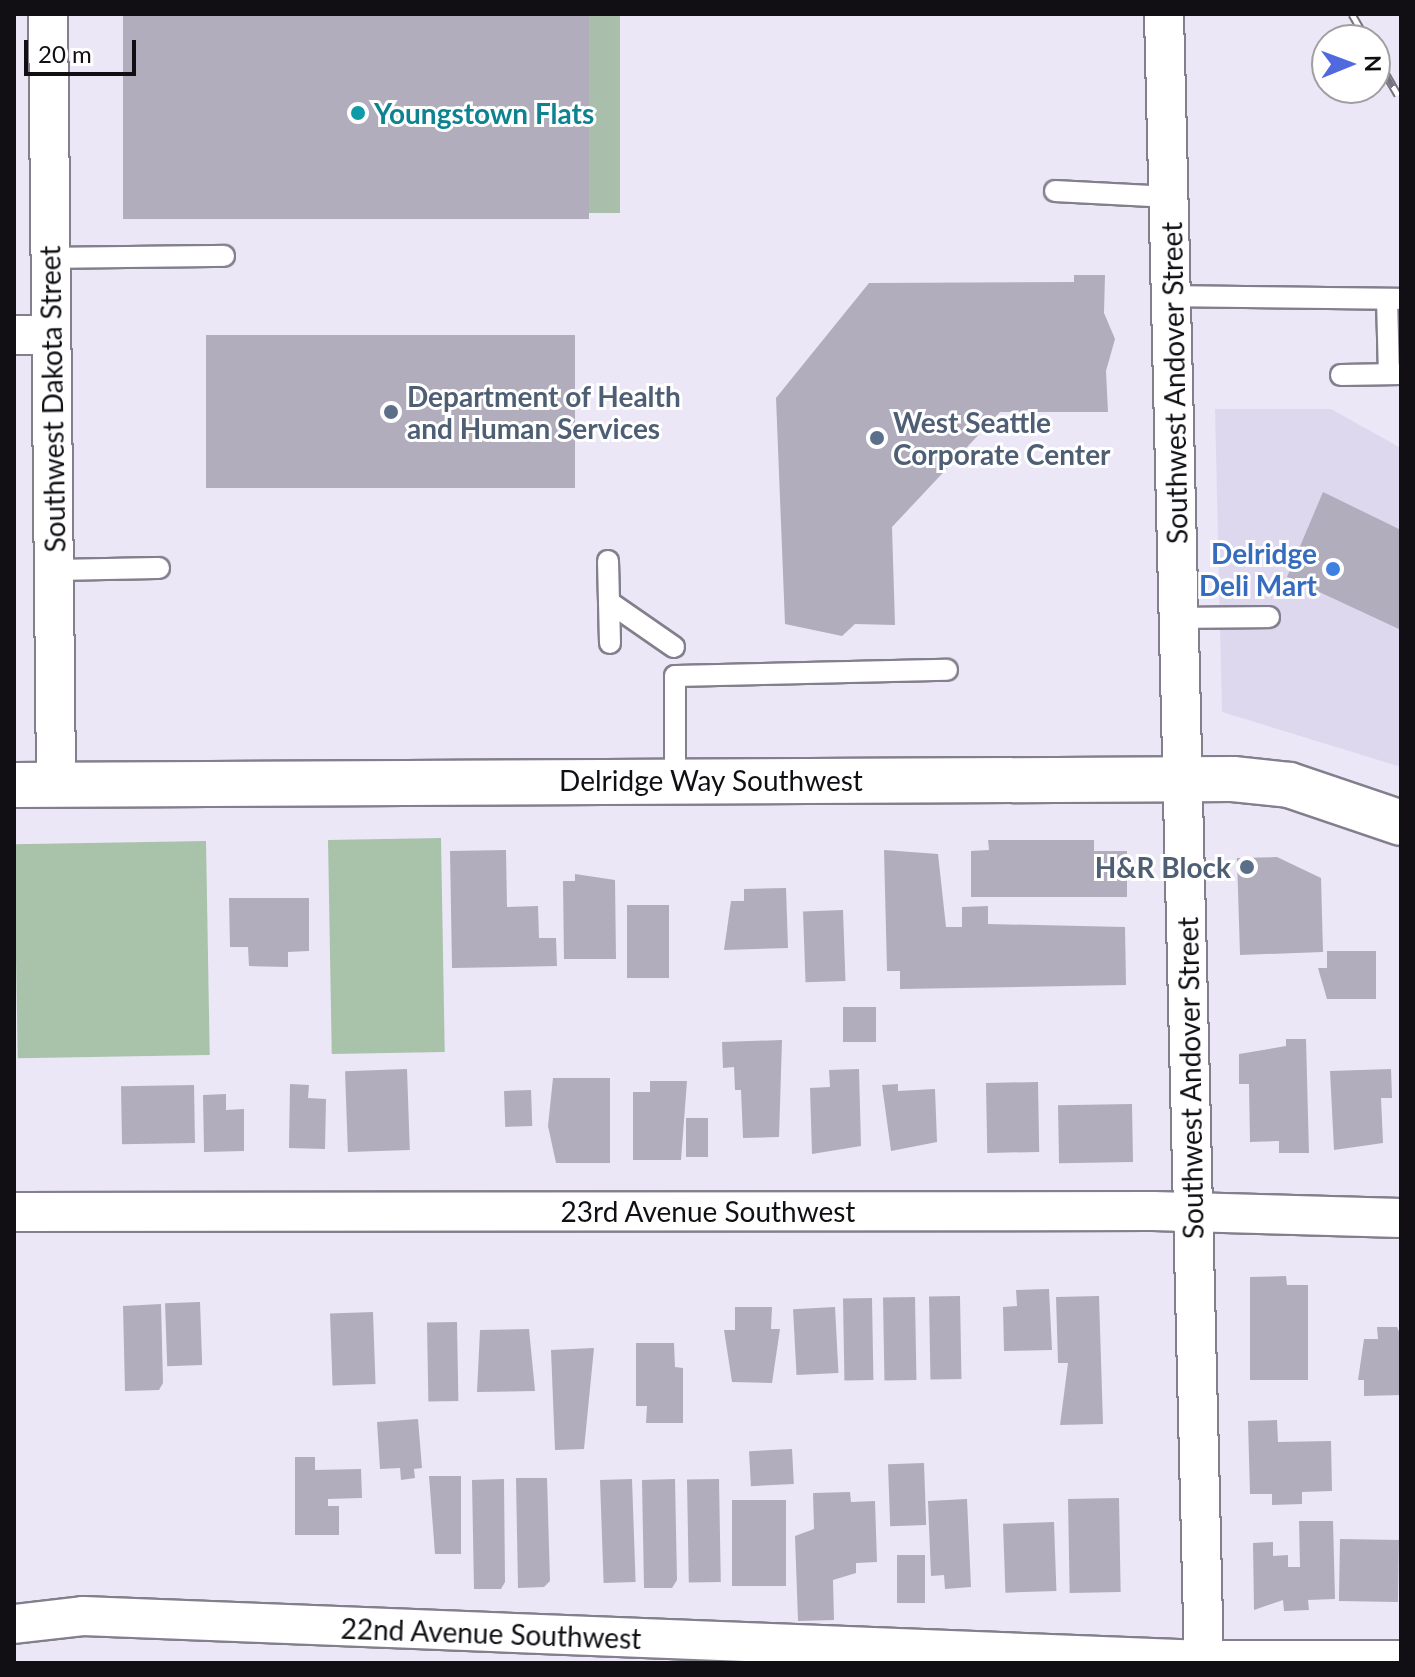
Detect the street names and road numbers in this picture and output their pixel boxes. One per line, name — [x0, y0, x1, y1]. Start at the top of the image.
street label: Southwest Andover Street — [1154, 221, 1194, 545]
street label: Southwest Dakota Street — [33, 245, 71, 553]
street label: Delridge Way Southwest — [559, 763, 863, 797]
street label: Southwest Andover Street — [1170, 916, 1210, 1240]
street label: 23rd Avenue Southwest — [560, 1194, 856, 1228]
street label: 22nd Avenue Southwest — [340, 1611, 642, 1655]

